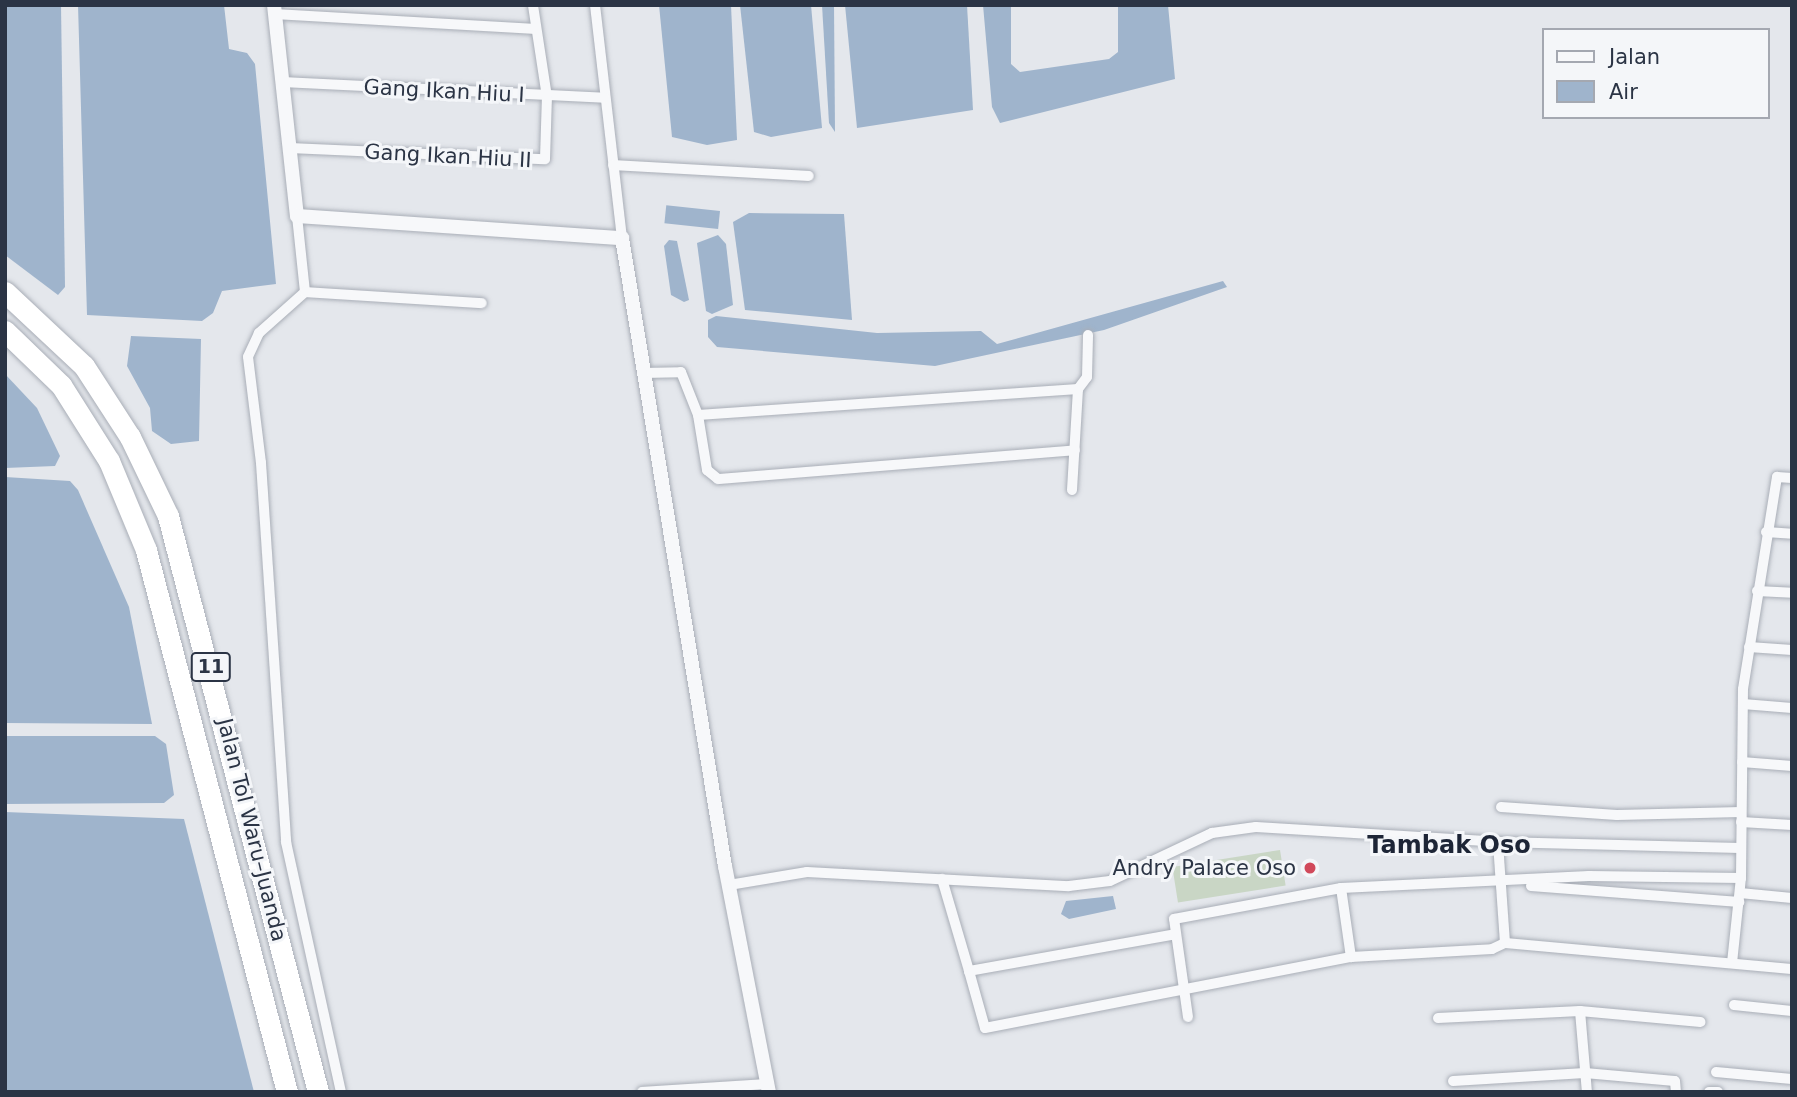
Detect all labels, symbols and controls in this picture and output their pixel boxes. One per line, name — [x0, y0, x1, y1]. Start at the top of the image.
legend — [1542, 28, 1769, 119]
text: Jalan — [1609, 45, 1660, 69]
street label: Gang Ikan Hiu I — [363, 74, 525, 108]
text: Air — [1609, 80, 1638, 104]
street label: Gang Ikan Hiu II — [364, 139, 532, 173]
road number: 11 — [190, 652, 232, 682]
street label: Jalan Tol Waru–Juanda — [212, 716, 292, 944]
district label: Tambak Oso — [1367, 832, 1531, 860]
place label: Andry Palace Oso — [1113, 855, 1296, 881]
marker: Andry Palace Oso — [1302, 860, 1318, 876]

